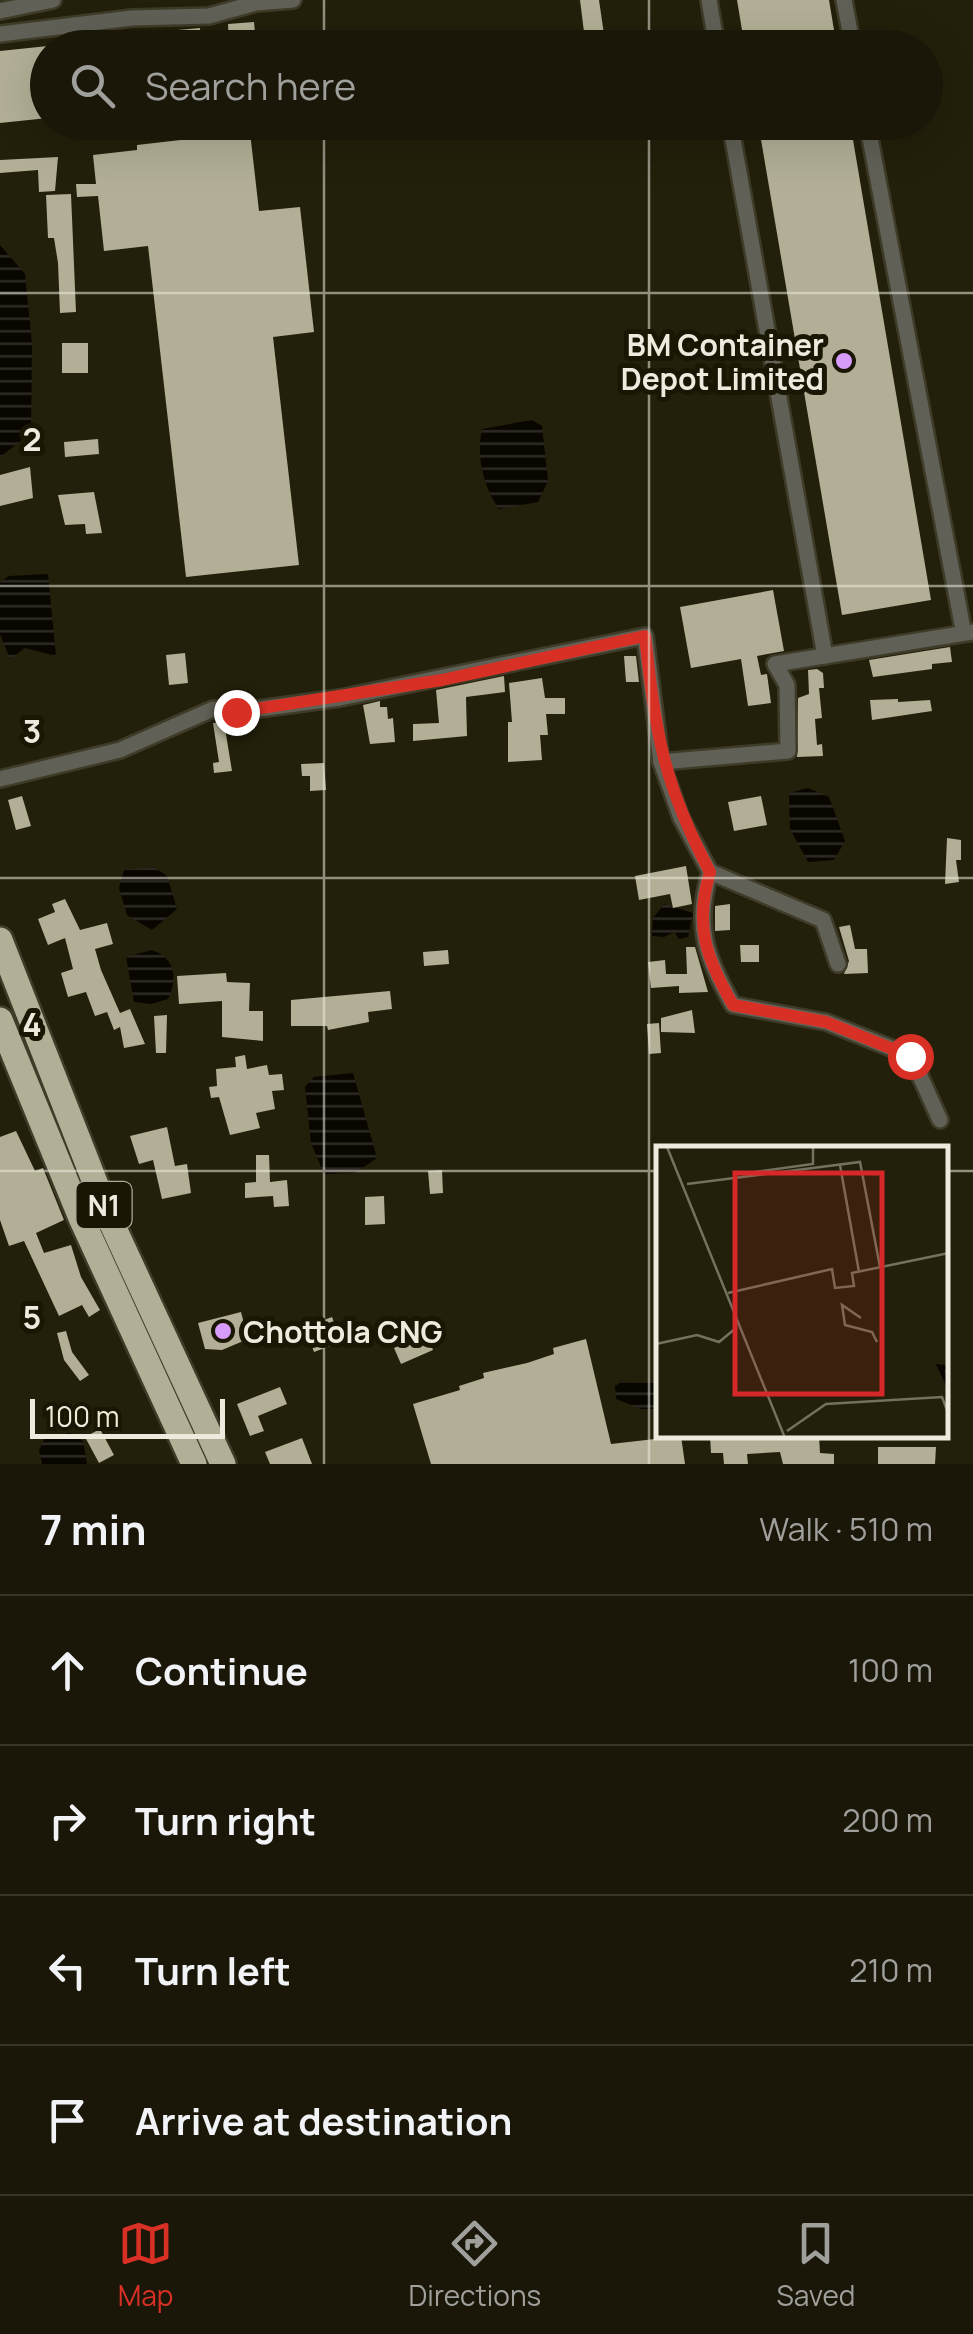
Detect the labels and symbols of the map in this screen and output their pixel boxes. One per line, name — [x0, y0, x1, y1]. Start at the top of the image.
place label: BM Container Depot Limited — [621, 324, 824, 399]
marker: BM Container Depot Limited — [833, 350, 855, 372]
text: 2 — [22, 417, 42, 461]
route end — [214, 690, 260, 736]
text: 3 — [23, 709, 41, 753]
text: 4 — [22, 1002, 42, 1046]
route start — [888, 1034, 934, 1080]
inset map — [656, 1146, 948, 1439]
road number: N1 — [76, 1182, 132, 1228]
text: 5 — [23, 1295, 41, 1339]
place label: Chottola CNG — [243, 1311, 443, 1352]
marker: Chottola CNG — [212, 1320, 234, 1342]
scale bar — [30, 1394, 225, 1438]

